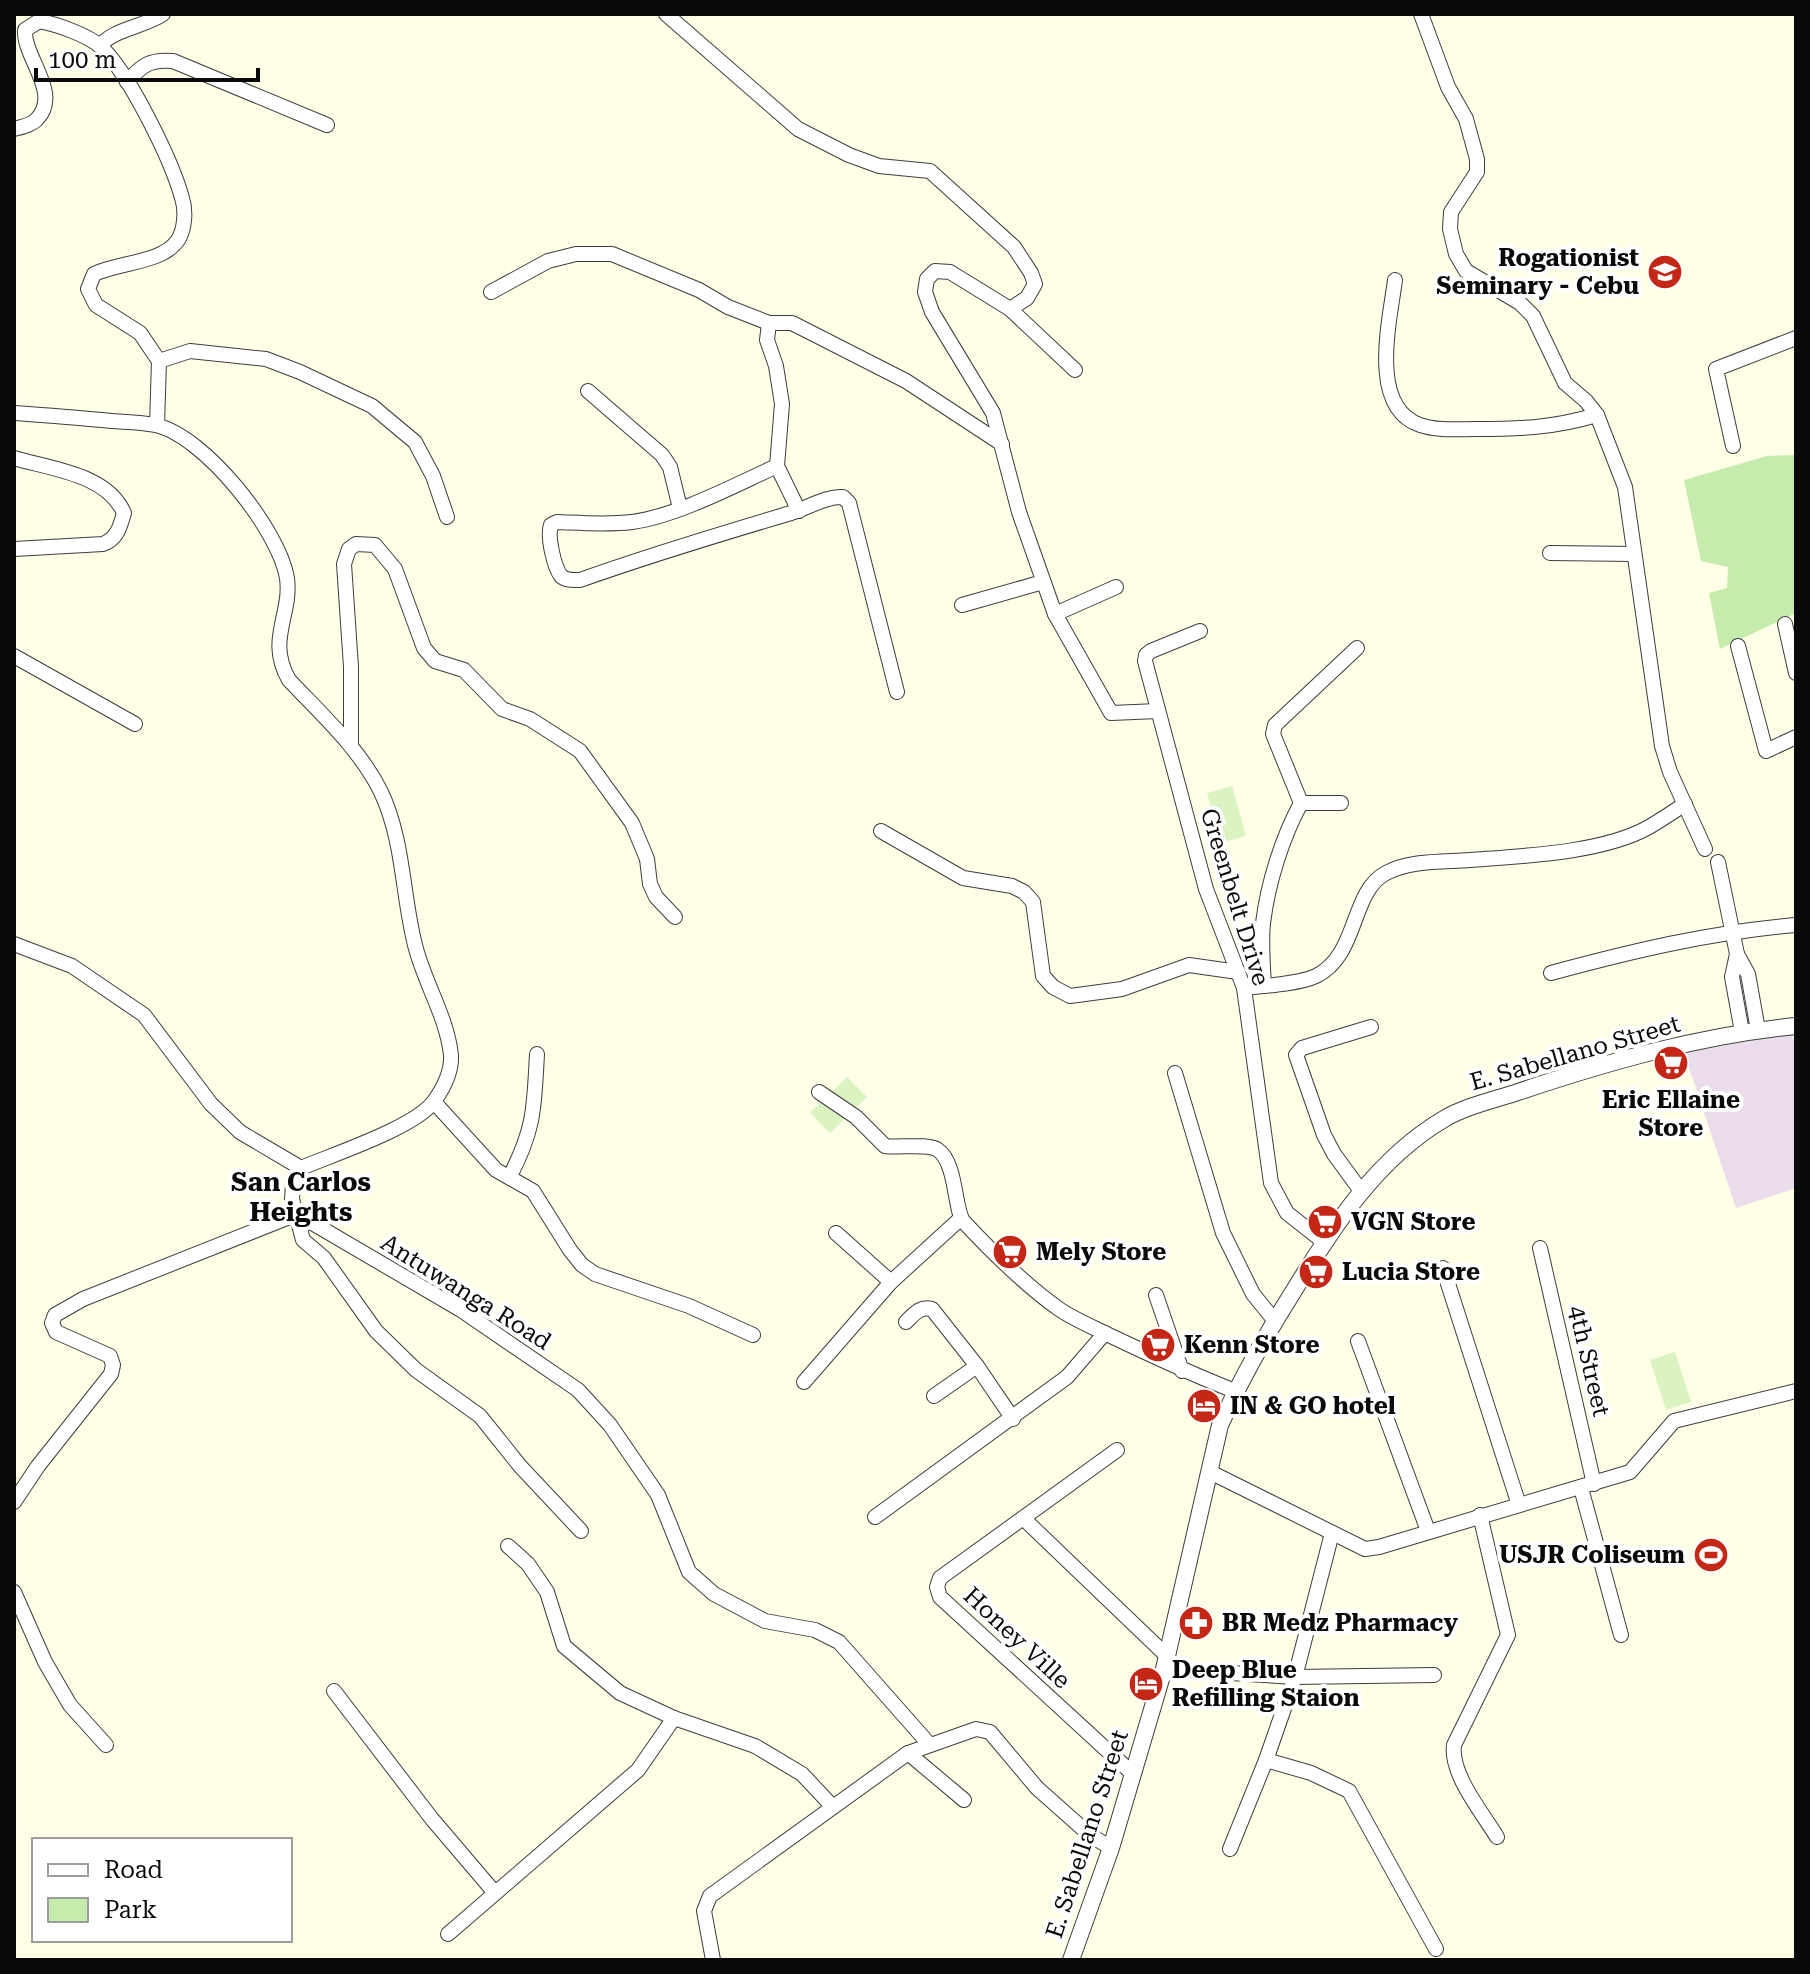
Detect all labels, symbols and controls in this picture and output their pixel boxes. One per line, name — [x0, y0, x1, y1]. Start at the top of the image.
scale bar — [36, 32, 258, 82]
text: 100 m — [48, 46, 116, 74]
place label: Rogationist Seminary - Cebu — [1436, 244, 1639, 300]
school or university icon: Rogationist Seminary - Cebu — [1646, 253, 1684, 291]
street label: Greenbelt Drive — [1195, 805, 1275, 989]
street label: E. Sabellano Street — [1467, 1010, 1683, 1096]
supermarket icon: Eric Ellaine Store — [1652, 1044, 1690, 1082]
place label: Eric Ellaine Store — [1602, 1086, 1740, 1142]
district label: San Carlos Heights — [231, 1167, 371, 1227]
supermarket icon: VGN Store — [1306, 1203, 1344, 1241]
place label: VGN Store — [1351, 1208, 1476, 1236]
street label: Antuwanga Road — [376, 1228, 556, 1356]
supermarket icon: Mely Store — [991, 1233, 1029, 1271]
place label: Mely Store — [1036, 1238, 1166, 1266]
supermarket icon: Lucia Store — [1297, 1253, 1335, 1291]
place label: Lucia Store — [1342, 1258, 1480, 1286]
street label: 4th Street — [1563, 1303, 1615, 1419]
supermarket icon: Kenn Store — [1139, 1326, 1177, 1364]
place label: Kenn Store — [1184, 1331, 1319, 1359]
hotel icon: IN & GO hotel — [1185, 1387, 1223, 1425]
place label: IN & GO hotel — [1230, 1392, 1396, 1420]
sports icon: USJR Coliseum — [1692, 1536, 1730, 1574]
place label: USJR Coliseum — [1499, 1541, 1685, 1569]
street label: Honey Ville — [958, 1582, 1076, 1694]
pharmacy icon: BR Medz Pharmacy — [1177, 1604, 1215, 1642]
place label: BR Medz Pharmacy — [1222, 1609, 1458, 1637]
place label: Deep Blue Refilling Staion — [1172, 1656, 1360, 1712]
hotel icon: Deep Blue Refilling Staion — [1127, 1665, 1165, 1703]
street label: E. Sabellano Street — [1040, 1726, 1134, 1942]
legend — [32, 1838, 292, 1942]
text: Road — [104, 1856, 163, 1884]
text: Park — [104, 1896, 157, 1924]

